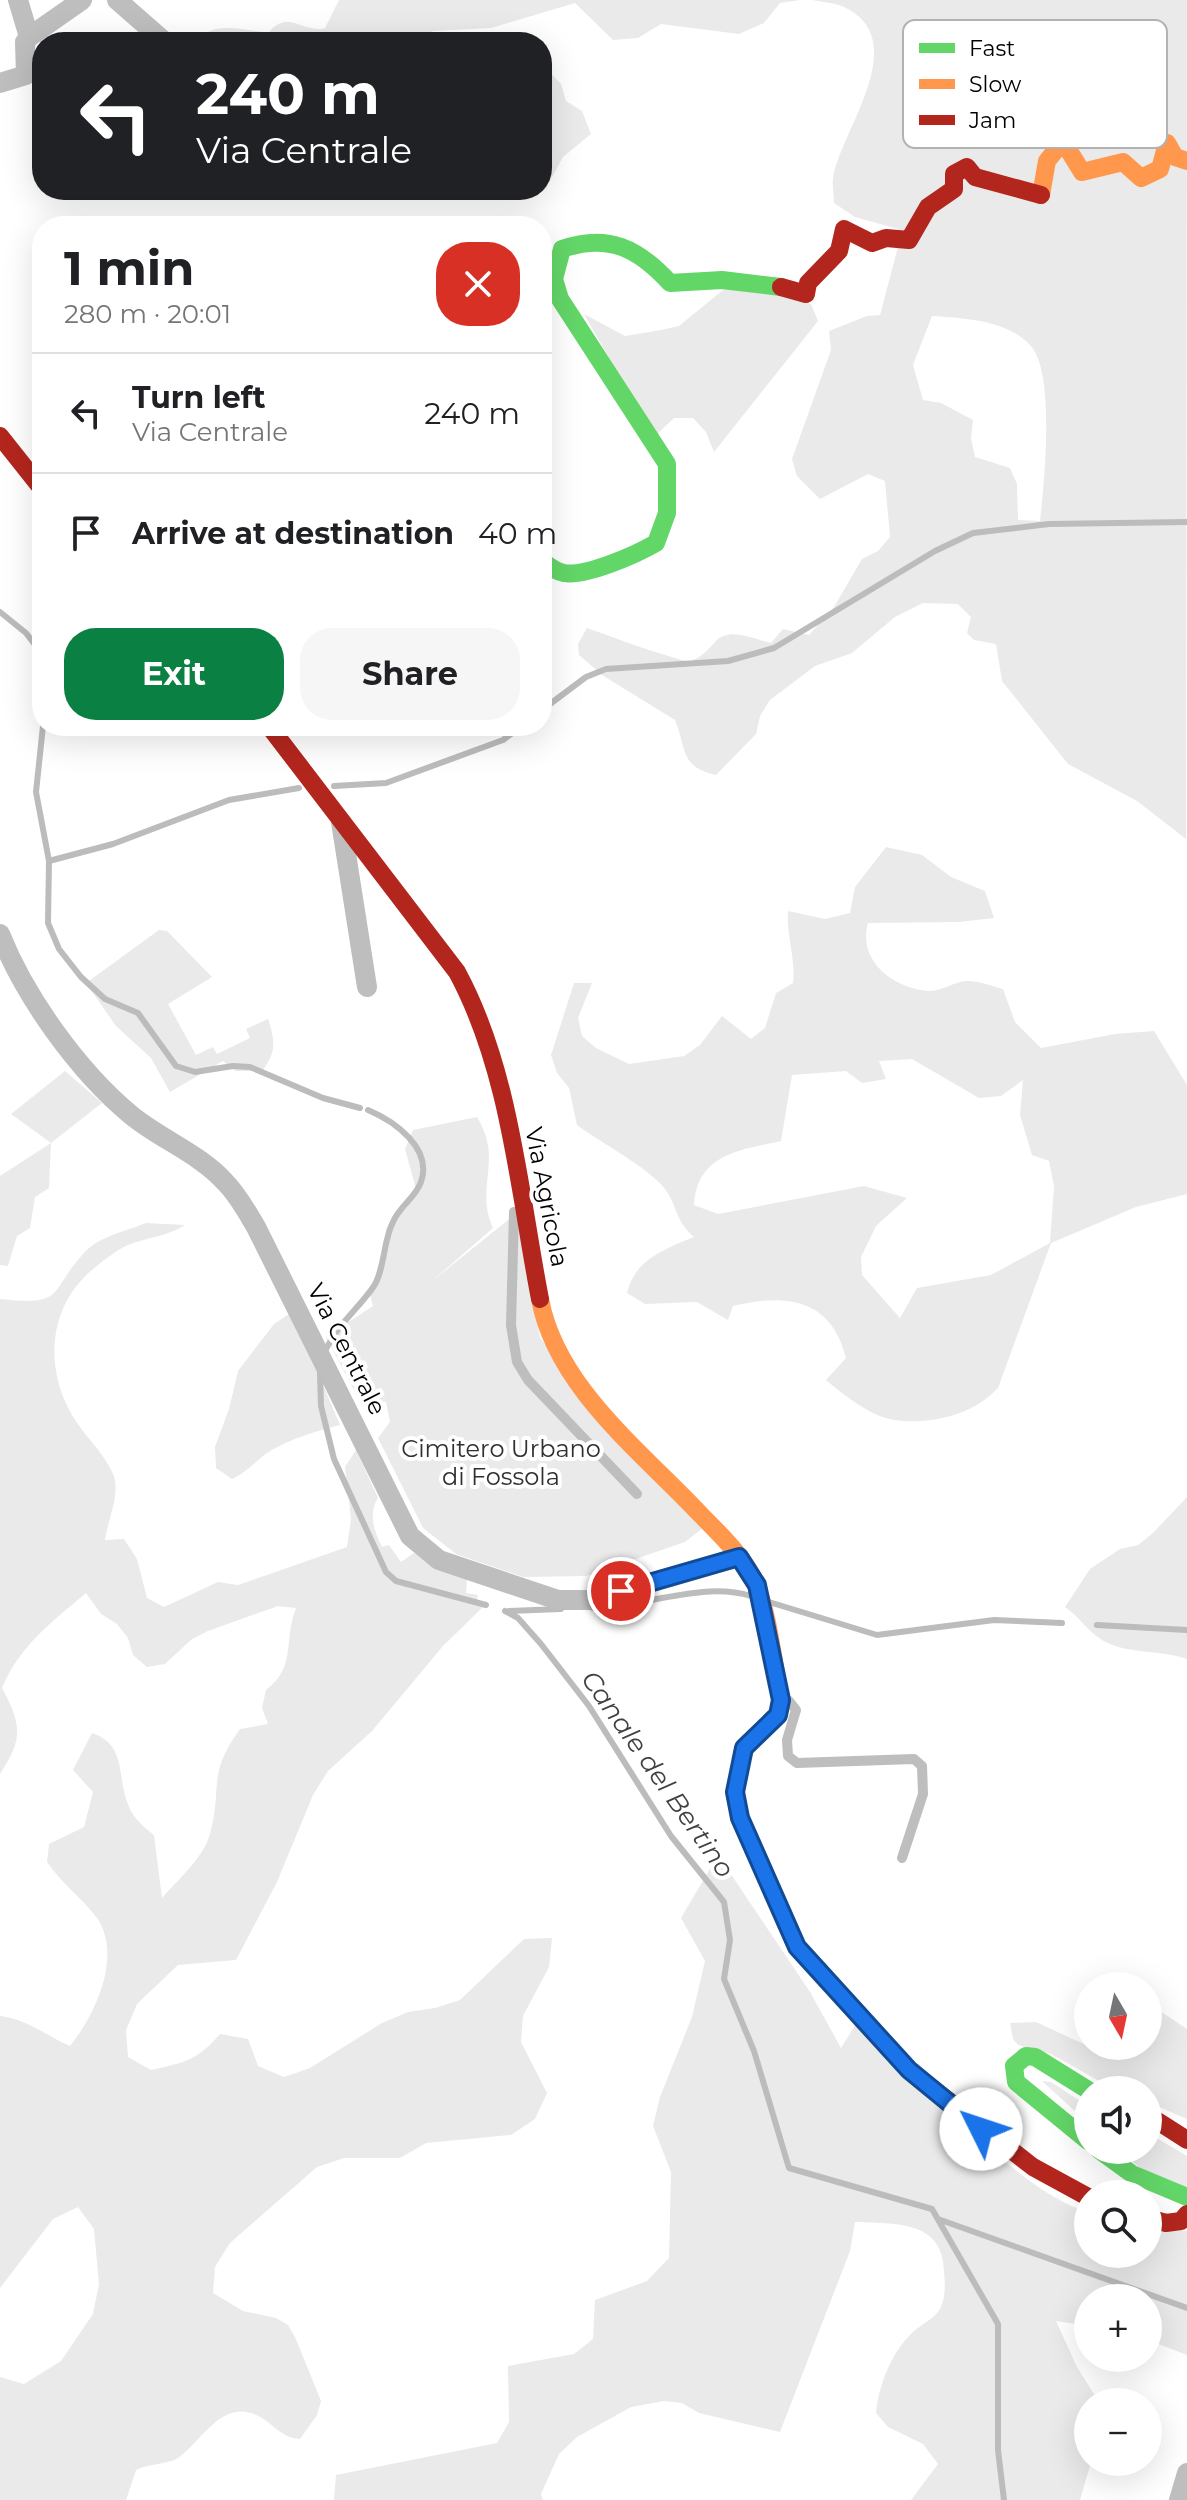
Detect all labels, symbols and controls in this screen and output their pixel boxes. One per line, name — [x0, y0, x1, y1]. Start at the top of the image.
legend — [903, 20, 1167, 148]
text: Fast — [969, 35, 1015, 62]
text: 240 m — [196, 60, 380, 128]
icon: left — [64, 64, 168, 168]
text: Slow — [969, 71, 1022, 98]
text: Jam — [968, 107, 1016, 134]
text: Via Centrale — [196, 128, 412, 172]
text: 1 min — [64, 239, 194, 297]
button: close — [436, 242, 520, 326]
text: 280 m · 20:01 — [64, 298, 231, 330]
text: Turn left — [132, 379, 265, 416]
icon: left — [64, 391, 108, 435]
text: 240 m — [424, 395, 520, 432]
text: Via Centrale — [132, 416, 288, 448]
icon: arrive — [64, 511, 108, 555]
text: Arrive at destination — [132, 515, 454, 552]
text: 40 m — [478, 515, 557, 552]
button: Exit — [64, 628, 284, 720]
button: Share — [300, 628, 520, 720]
street label: Via Agricola — [519, 1125, 575, 1269]
street label: Via Centrale — [301, 1278, 393, 1420]
park label: Cimitero Urbano di Fossola — [401, 1434, 601, 1491]
pin — [587, 1557, 655, 1625]
icon: arrive — [599, 1569, 643, 1613]
water label: Canale del Bertino — [575, 1664, 741, 1884]
north arrow — [1074, 1972, 1162, 2060]
map controls — [1074, 1972, 1162, 2476]
button: sound — [1074, 2076, 1162, 2164]
position arrow — [939, 2087, 1023, 2171]
button: search — [1074, 2180, 1162, 2268]
button: + — [1074, 2284, 1162, 2372]
button: − — [1074, 2388, 1162, 2476]

